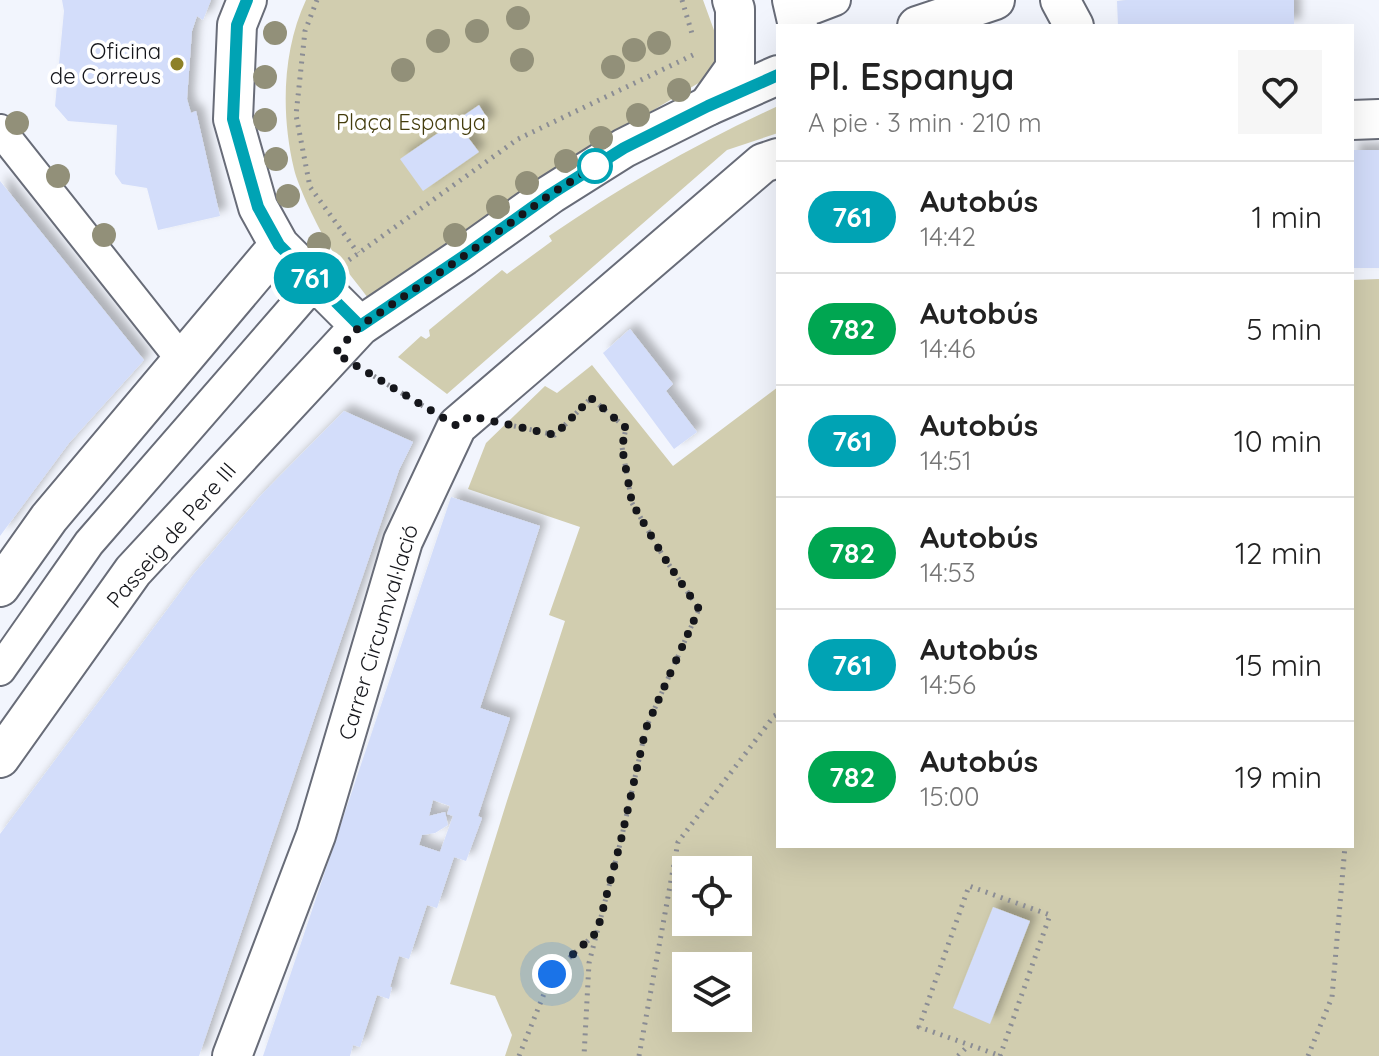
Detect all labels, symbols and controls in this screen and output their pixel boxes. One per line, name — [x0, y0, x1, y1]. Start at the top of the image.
place label: Oficina de Correus — [50, 37, 161, 90]
button: heart — [1238, 50, 1322, 134]
text: Pl. Espanya — [808, 52, 1015, 100]
marker: Oficina de Correus — [168, 55, 186, 73]
text: A pie · 3 min · 210 m — [808, 106, 1042, 139]
park label: Plaça Espanya — [336, 108, 486, 136]
unlabelled marker — [578, 149, 612, 183]
text: Autobús — [920, 182, 1038, 220]
text: 1 min — [1252, 198, 1322, 236]
text: 761 — [832, 199, 872, 234]
text: 14:42 — [920, 220, 976, 253]
line badge: 761 — [264, 252, 356, 304]
text: 761 — [290, 260, 330, 295]
text: Autobús — [920, 294, 1038, 332]
text: 5 min — [1246, 310, 1322, 348]
text: 782 — [829, 311, 875, 346]
text: 14:46 — [920, 332, 975, 365]
text: Autobús — [920, 406, 1038, 444]
text: 10 min — [1234, 422, 1322, 460]
text: 761 — [832, 423, 872, 458]
text: 14:51 — [920, 444, 972, 477]
street label: Passeig de Pere III — [100, 456, 242, 614]
text: Autobús — [920, 518, 1038, 556]
street label: Carrer Circumval·lació — [332, 521, 424, 743]
text: 12 min — [1235, 534, 1322, 572]
text: 782 — [829, 535, 875, 570]
text: 14:53 — [920, 556, 976, 589]
text: Autobús — [920, 630, 1038, 668]
text: 15 min — [1235, 646, 1322, 684]
text: 761 — [832, 647, 872, 682]
text: 14:56 — [920, 668, 976, 701]
text: Autobús — [920, 742, 1038, 780]
text: 19 min — [1235, 758, 1322, 796]
text: 782 — [829, 759, 875, 794]
text: 15:00 — [920, 780, 980, 813]
map controls — [672, 856, 752, 1032]
button: locate — [672, 856, 752, 936]
button: layers — [672, 952, 752, 1032]
your location — [532, 954, 572, 994]

